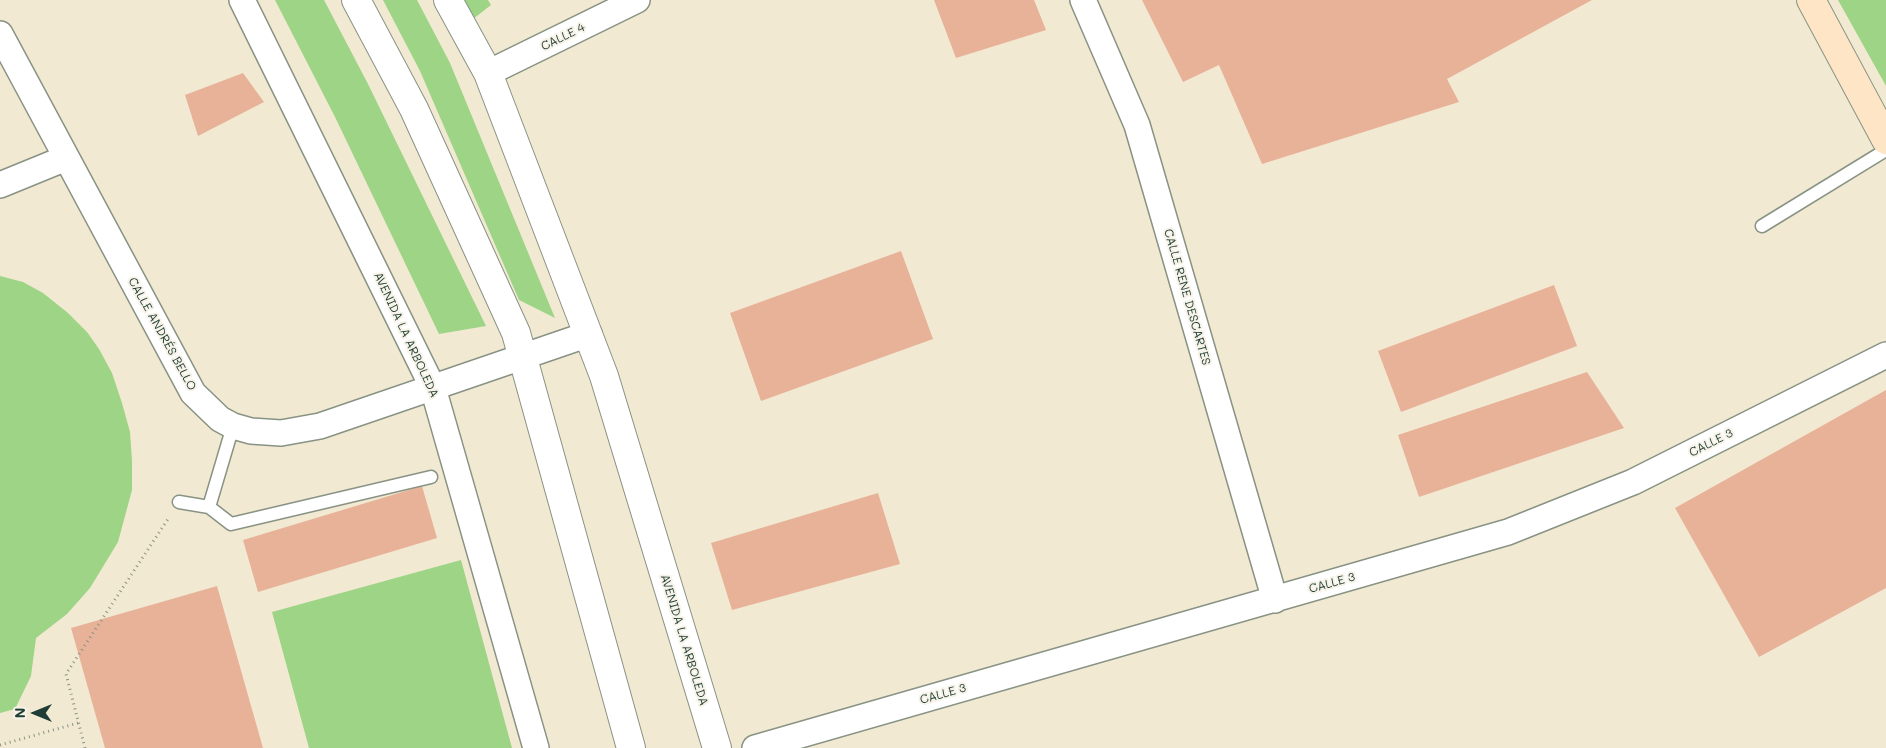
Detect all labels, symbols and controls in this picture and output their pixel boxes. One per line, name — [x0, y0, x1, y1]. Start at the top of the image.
street label: CALLE 4 — [539, 20, 587, 54]
street label: CALLE RENE DESCARTES — [1161, 227, 1213, 367]
street label: AVENIDA LA ARBOLEDA — [371, 270, 441, 400]
street label: CALLE ANDRÉS BELLO — [125, 275, 199, 393]
street label: CALLE 3 — [1687, 426, 1735, 460]
street label: CALLE 3 — [1307, 570, 1357, 596]
street label: AVENIDA LA ARBOLEDA — [657, 573, 711, 707]
street label: CALLE 3 — [918, 681, 968, 707]
north arrow — [10, 688, 60, 738]
text: N — [10, 708, 29, 718]

